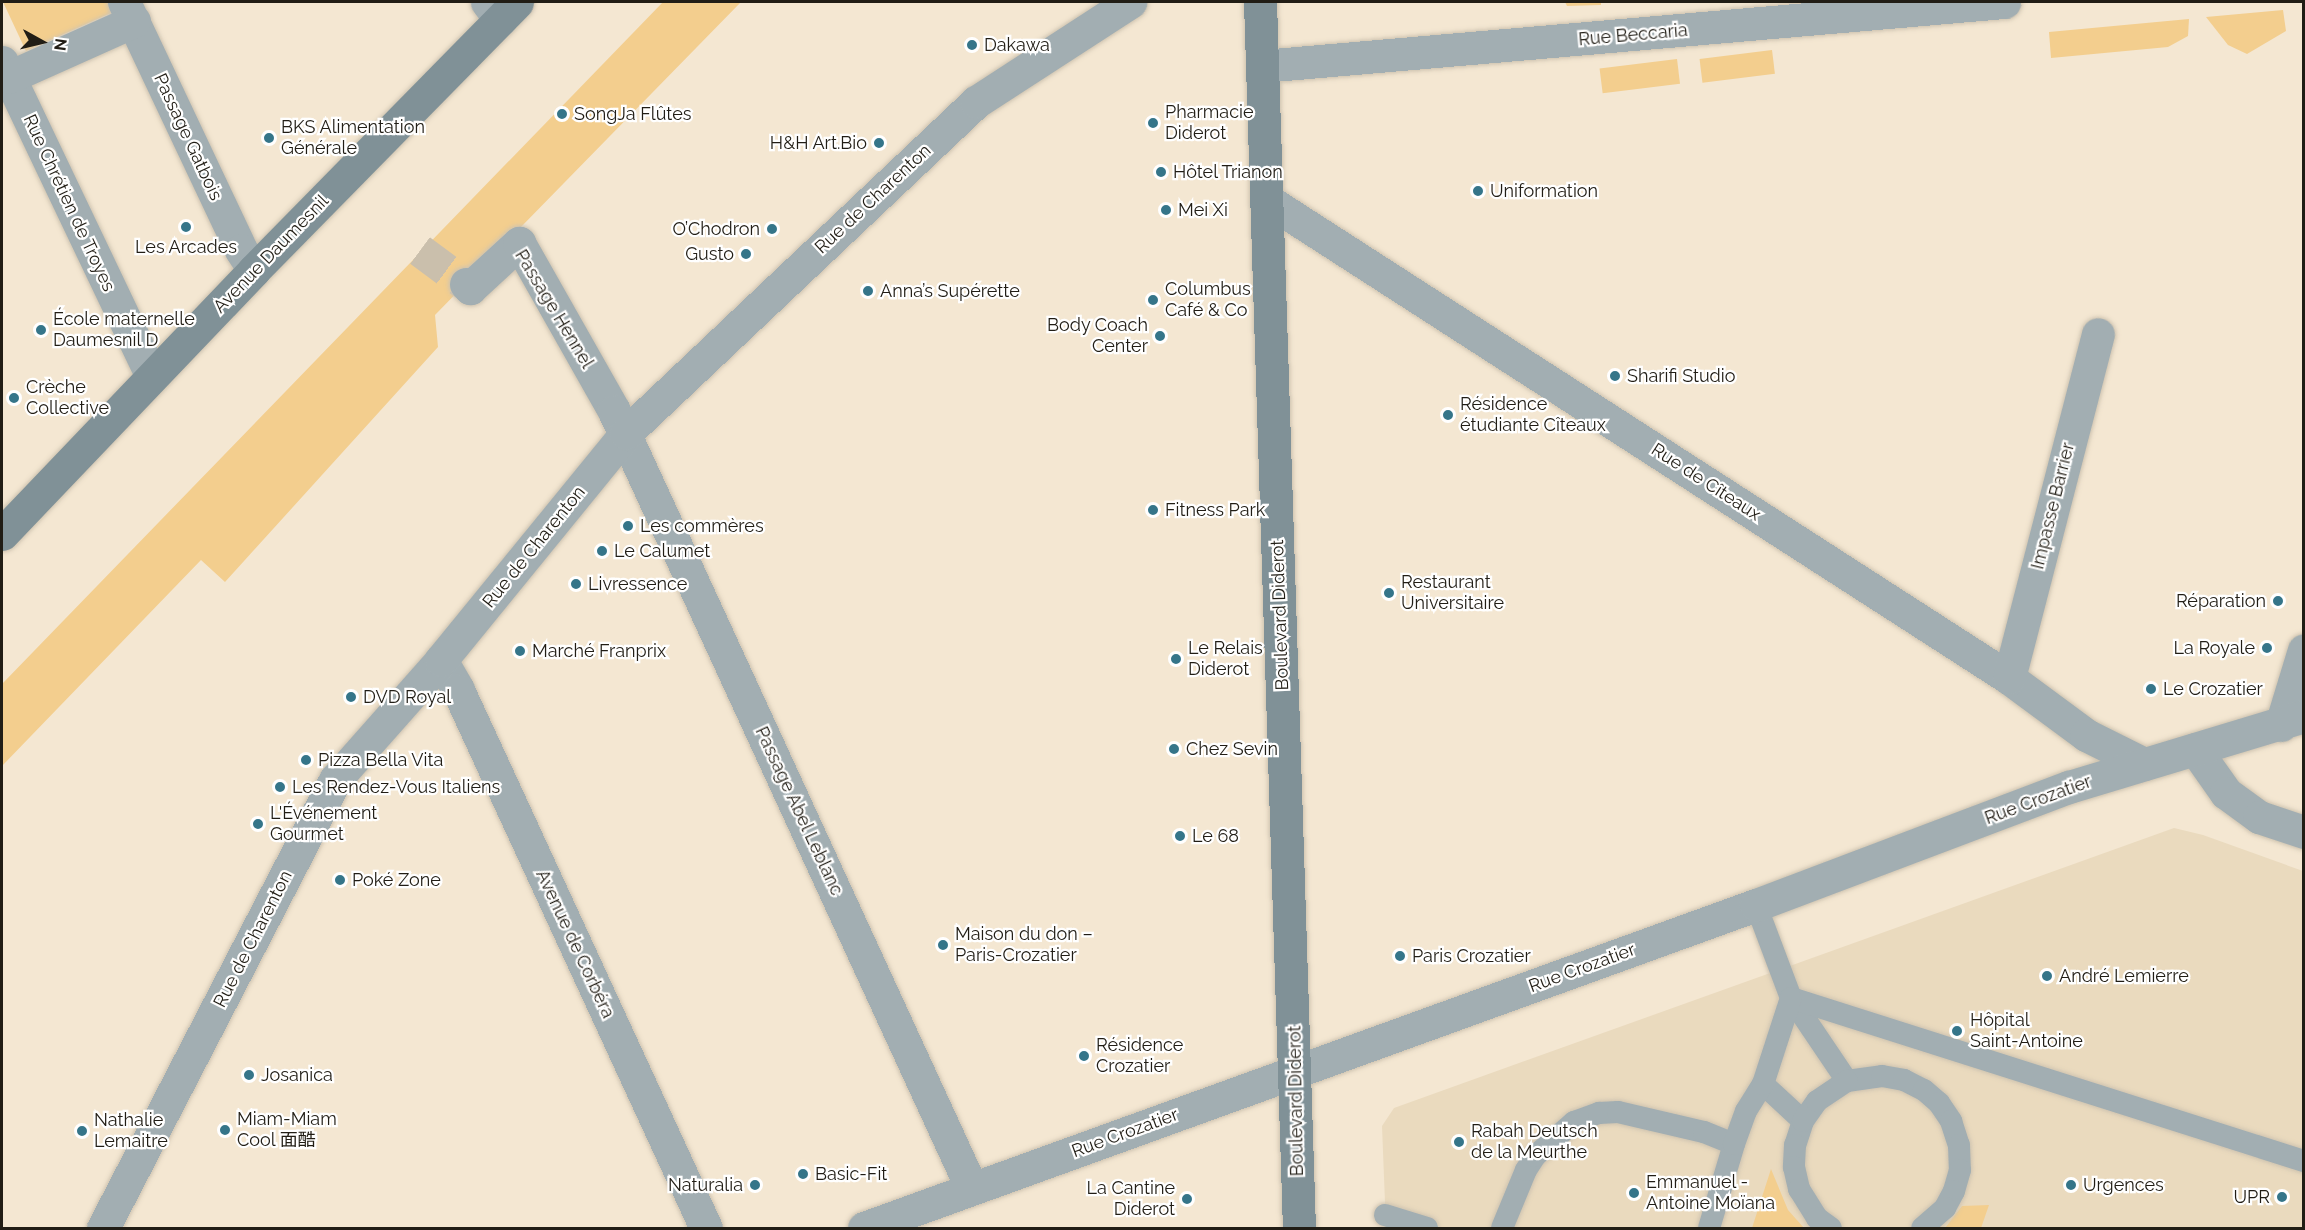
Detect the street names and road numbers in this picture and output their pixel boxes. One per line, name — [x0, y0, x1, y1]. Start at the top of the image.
street label: Rue Beccaria — [1577, 19, 1689, 51]
street label: Passage Gatbois — [149, 70, 227, 204]
street label: Rue Chrétien de Troyes — [18, 111, 120, 295]
street label: Rue de Charenton — [811, 140, 935, 258]
street label: Avenue Daumesnil — [209, 190, 333, 318]
street label: Passage Hennel — [510, 246, 598, 372]
street label: Rue de Cîteaux — [1647, 439, 1765, 525]
street label: Impasse Barrier — [2027, 440, 2079, 572]
street label: Rue de Charenton — [478, 482, 590, 612]
street label: Boulevard Diderot — [1267, 539, 1293, 691]
street label: Passage Abel Leblanc — [750, 723, 848, 899]
street label: Rue Crozatier — [1982, 771, 2094, 829]
street label: Avenue de Corbéra — [531, 866, 619, 1022]
street label: Rue de Charenton — [209, 867, 297, 1011]
street label: Rue Crozatier — [1526, 939, 1638, 997]
street label: Boulevard Diderot — [1284, 1025, 1308, 1177]
street label: Rue Crozatier — [1069, 1104, 1181, 1162]

